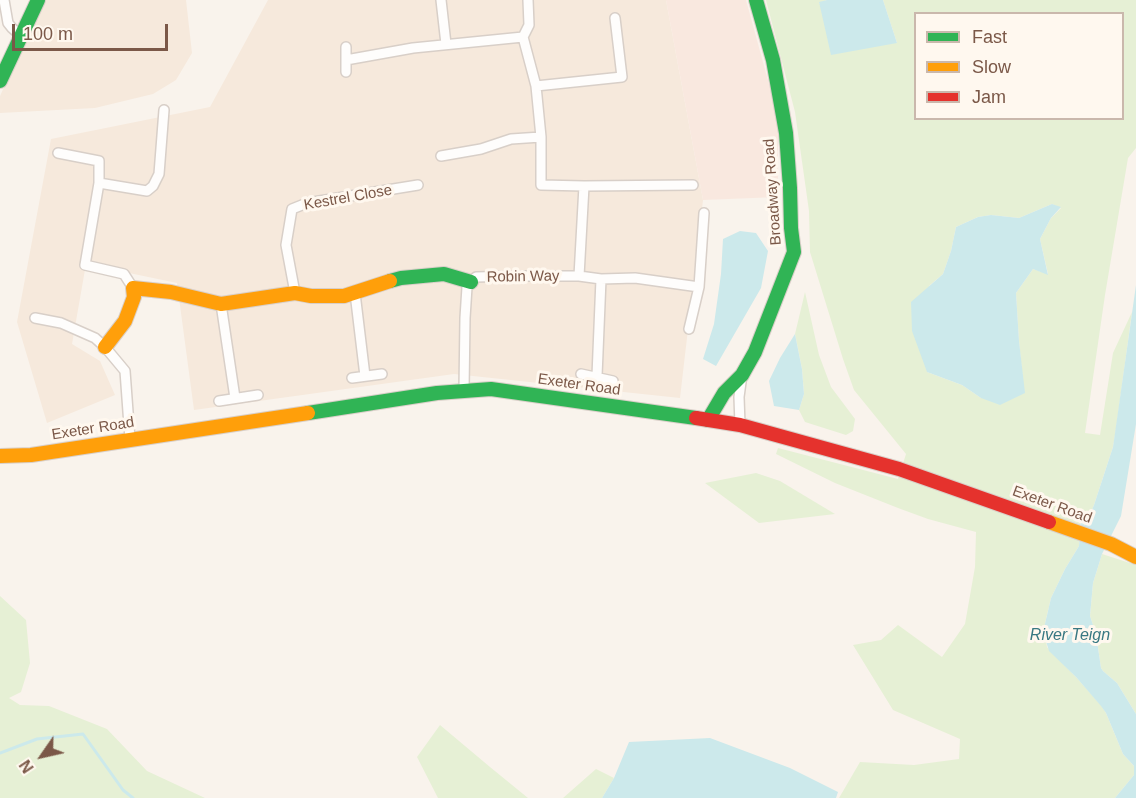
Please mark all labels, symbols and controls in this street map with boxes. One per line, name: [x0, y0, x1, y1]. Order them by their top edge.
scale bar: [15, 12, 171, 50]
legend: [914, 12, 1124, 120]
text: 100 m: [23, 24, 73, 44]
text: Fast: [972, 27, 1007, 47]
text: Slow: [972, 57, 1011, 77]
text: Jam: [972, 87, 1006, 107]
street label: Broadway Road: [760, 138, 786, 246]
street label: Kestrel Close: [303, 181, 393, 215]
street label: Robin Way: [486, 267, 560, 287]
street label: Exeter Road: [536, 370, 622, 400]
street label: Exeter Road: [50, 414, 136, 444]
street label: Exeter Road: [1010, 482, 1094, 528]
water label: River Teign: [1030, 626, 1110, 646]
north arrow: [12, 726, 72, 786]
text: N: [16, 757, 37, 776]

